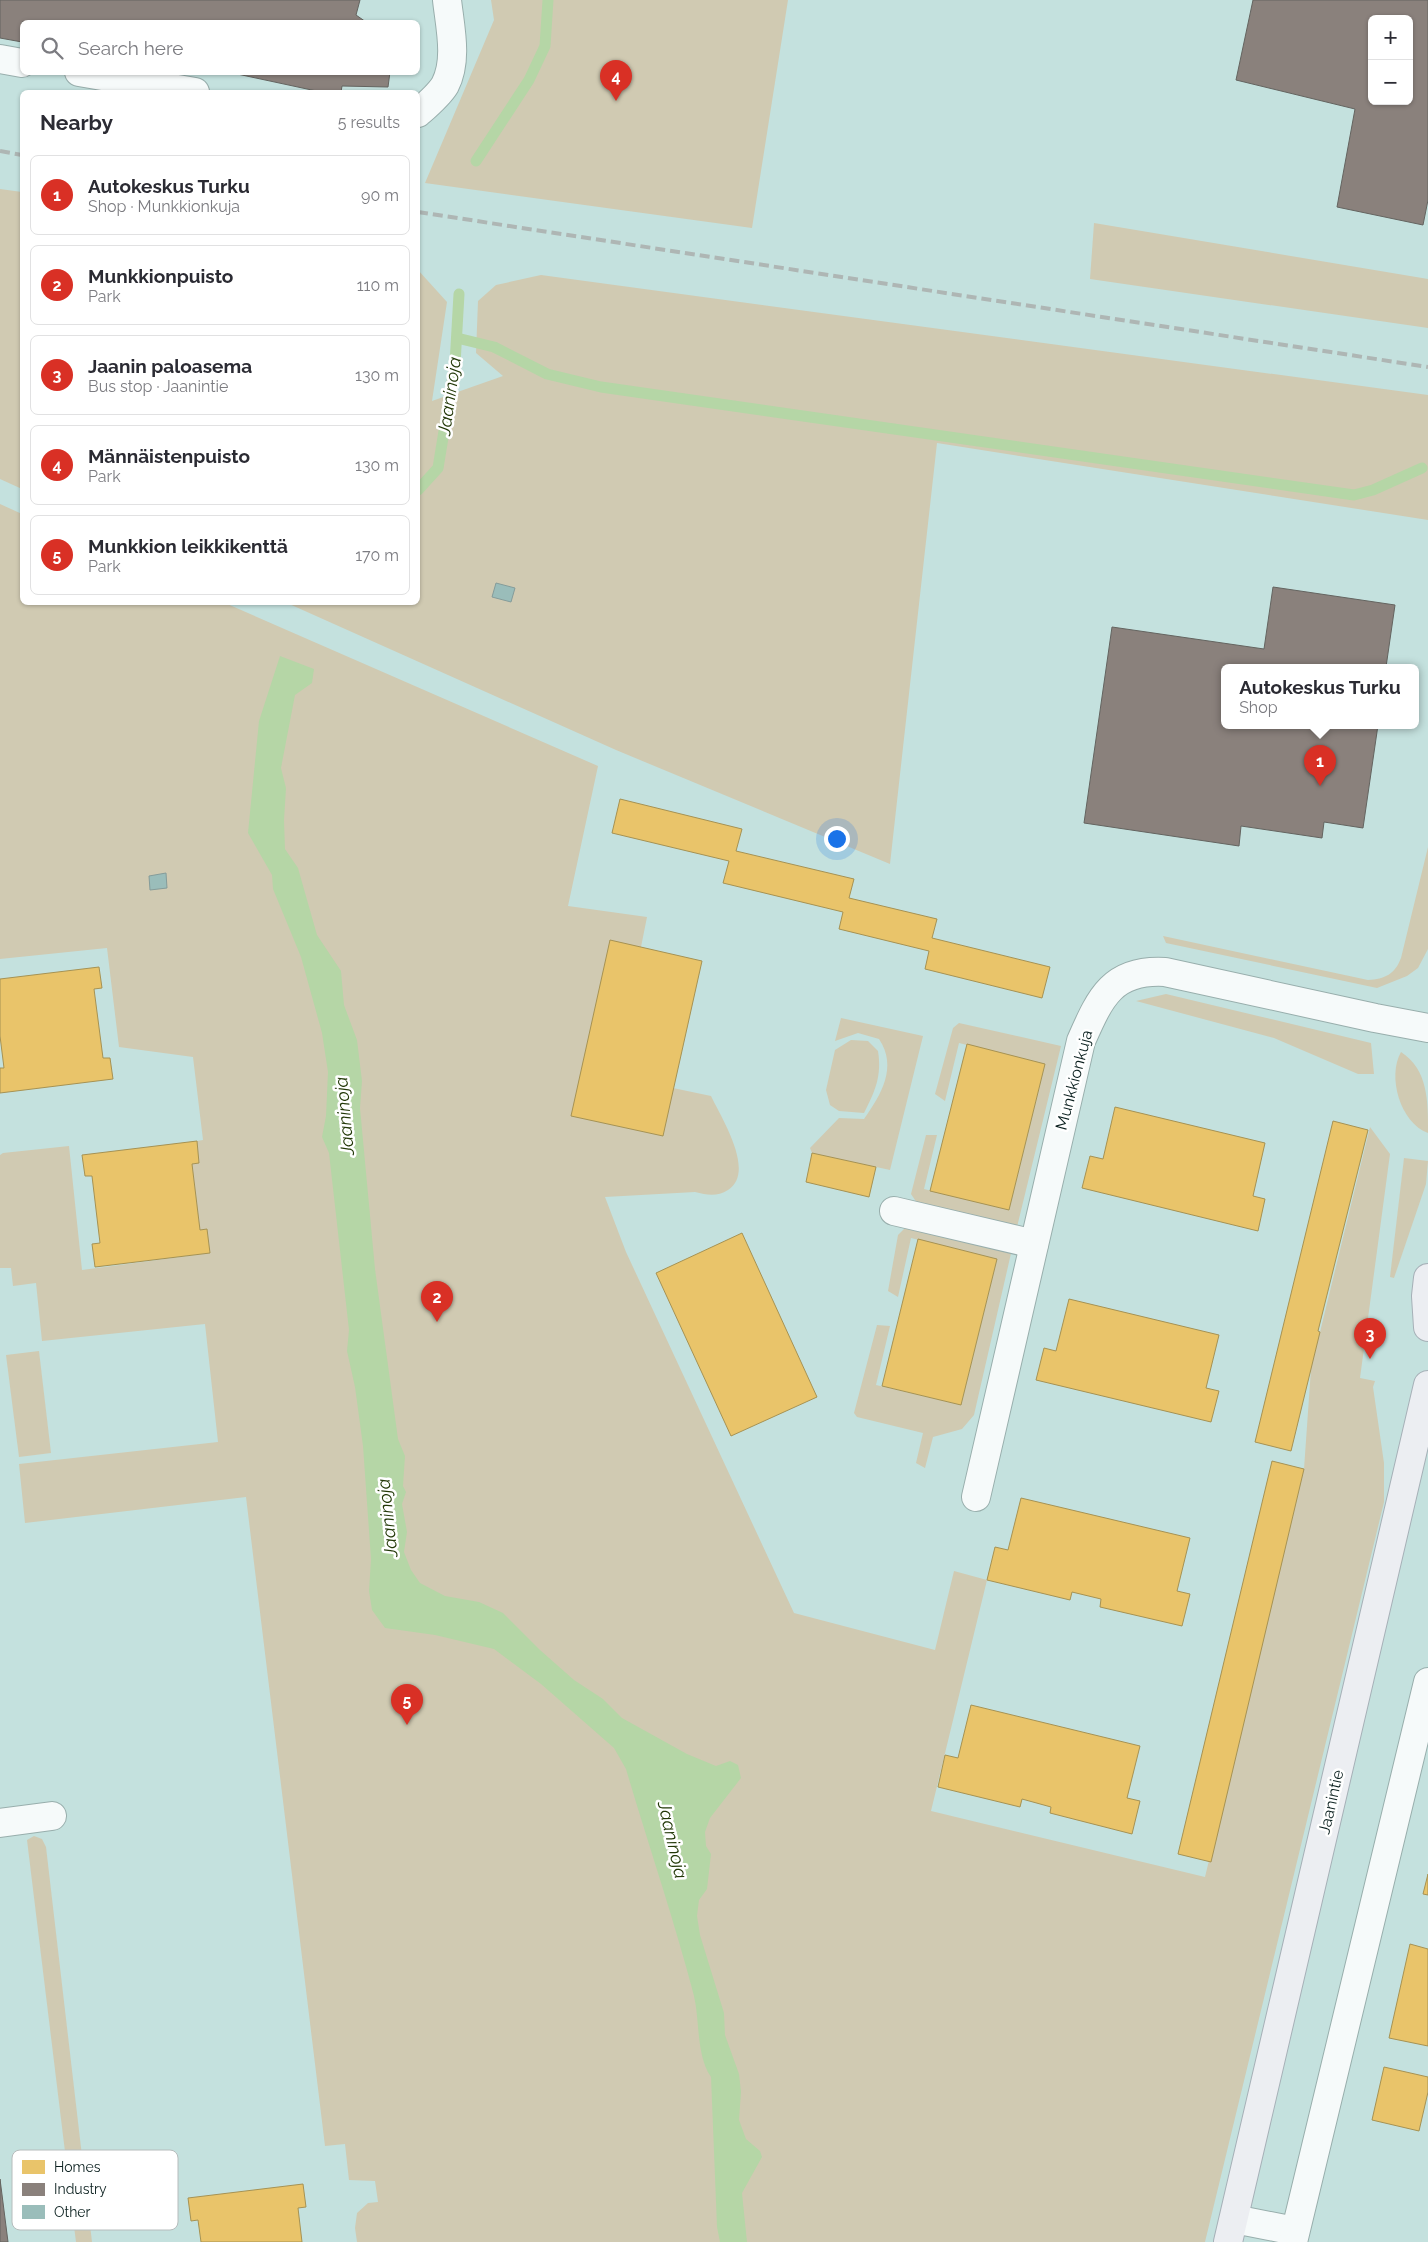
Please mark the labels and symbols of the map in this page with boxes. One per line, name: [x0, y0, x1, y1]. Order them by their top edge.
pin: 4: [600, 60, 632, 101]
water label: Jaaninoja: [433, 355, 465, 437]
pin: 1: [1304, 745, 1336, 786]
your location: [824, 826, 850, 852]
street label: Munkkionkuja: [1052, 1028, 1096, 1132]
water label: Jaaninoja: [330, 1076, 358, 1157]
pin: 2: [421, 1281, 453, 1322]
pin: 3: [1354, 1318, 1386, 1359]
water label: Jaaninoja: [372, 1477, 402, 1559]
pin: 5: [391, 1684, 423, 1725]
street label: Jaanintie: [1314, 1768, 1348, 1836]
water label: Jaaninoja: [654, 1798, 692, 1881]
legend: [12, 2150, 178, 2230]
text: Homes: [54, 2159, 101, 2175]
text: Industry: [54, 2181, 107, 2197]
text: Other: [54, 2204, 91, 2220]

